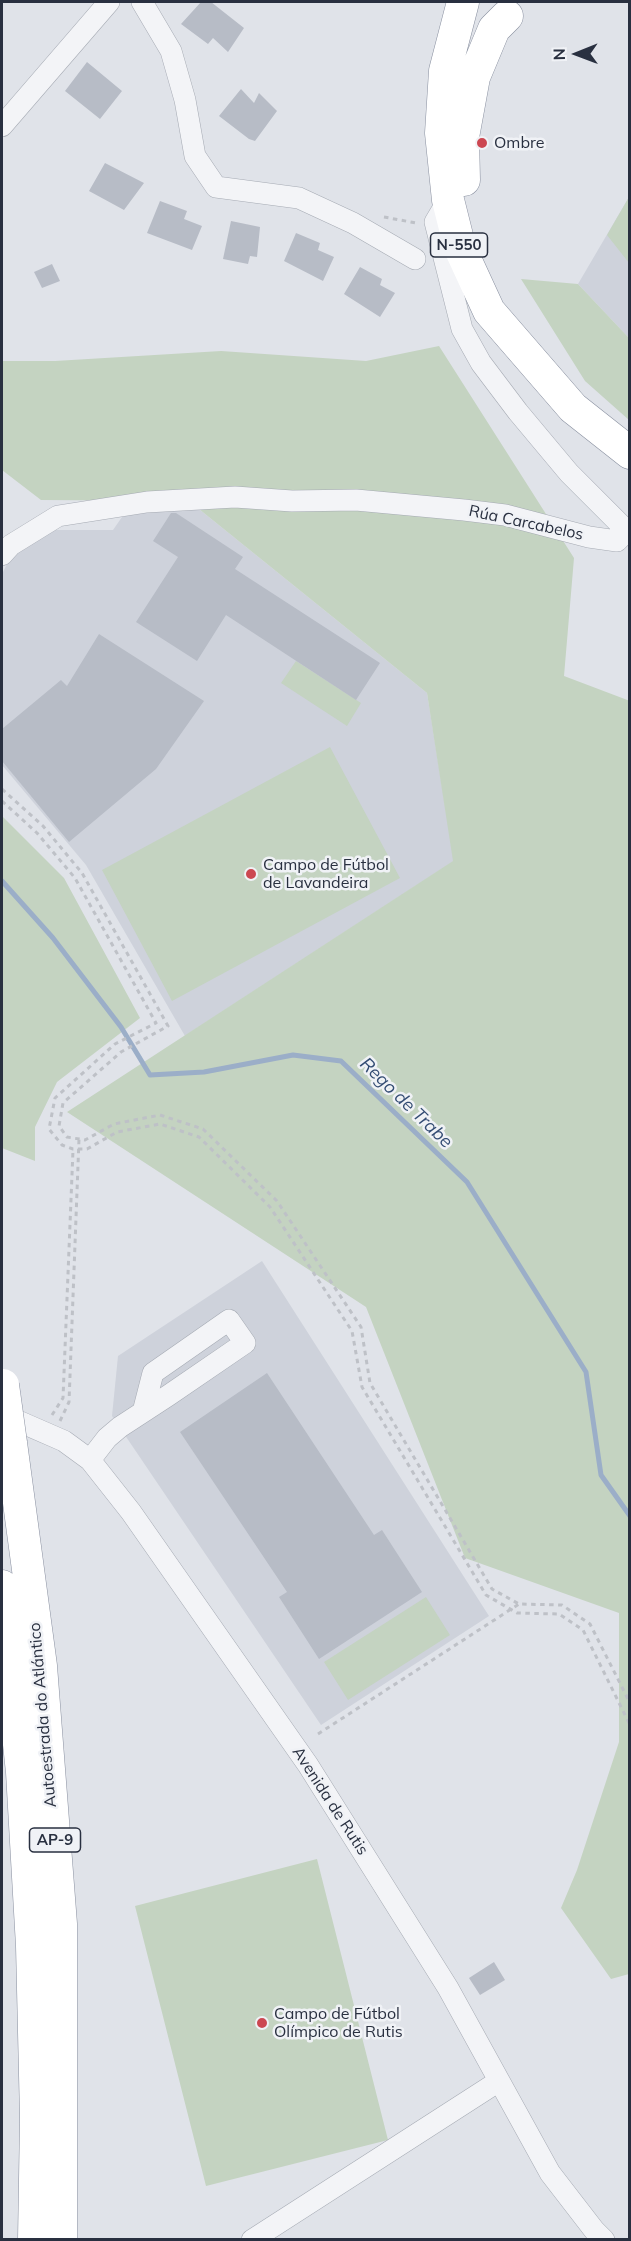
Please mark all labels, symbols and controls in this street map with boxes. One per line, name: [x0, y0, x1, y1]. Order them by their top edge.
north arrow: [547, 24, 607, 84]
text: N: [549, 48, 569, 61]
place label: Ombre: [494, 133, 544, 153]
marker: Ombre: [475, 136, 489, 150]
road number: N-550: [430, 233, 488, 257]
street label: Rúa Carcabelos: [467, 501, 585, 545]
place label: Campo de Fútbol de Lavandeira: [263, 855, 389, 893]
marker: Campo de Fútbol de Lavandeira: [244, 867, 258, 881]
water label: Rego de Trabe: [355, 1053, 457, 1153]
street label: Autoestrada do Atlántico: [25, 1622, 61, 1808]
street label: Avenida de Rutis: [288, 1743, 372, 1859]
road number: AP-9: [29, 1828, 80, 1852]
place label: Campo de Fútbol Olímpico de Rutis: [274, 2004, 403, 2042]
marker: Campo de Fútbol Olímpico de Rutis: [255, 2016, 269, 2030]

